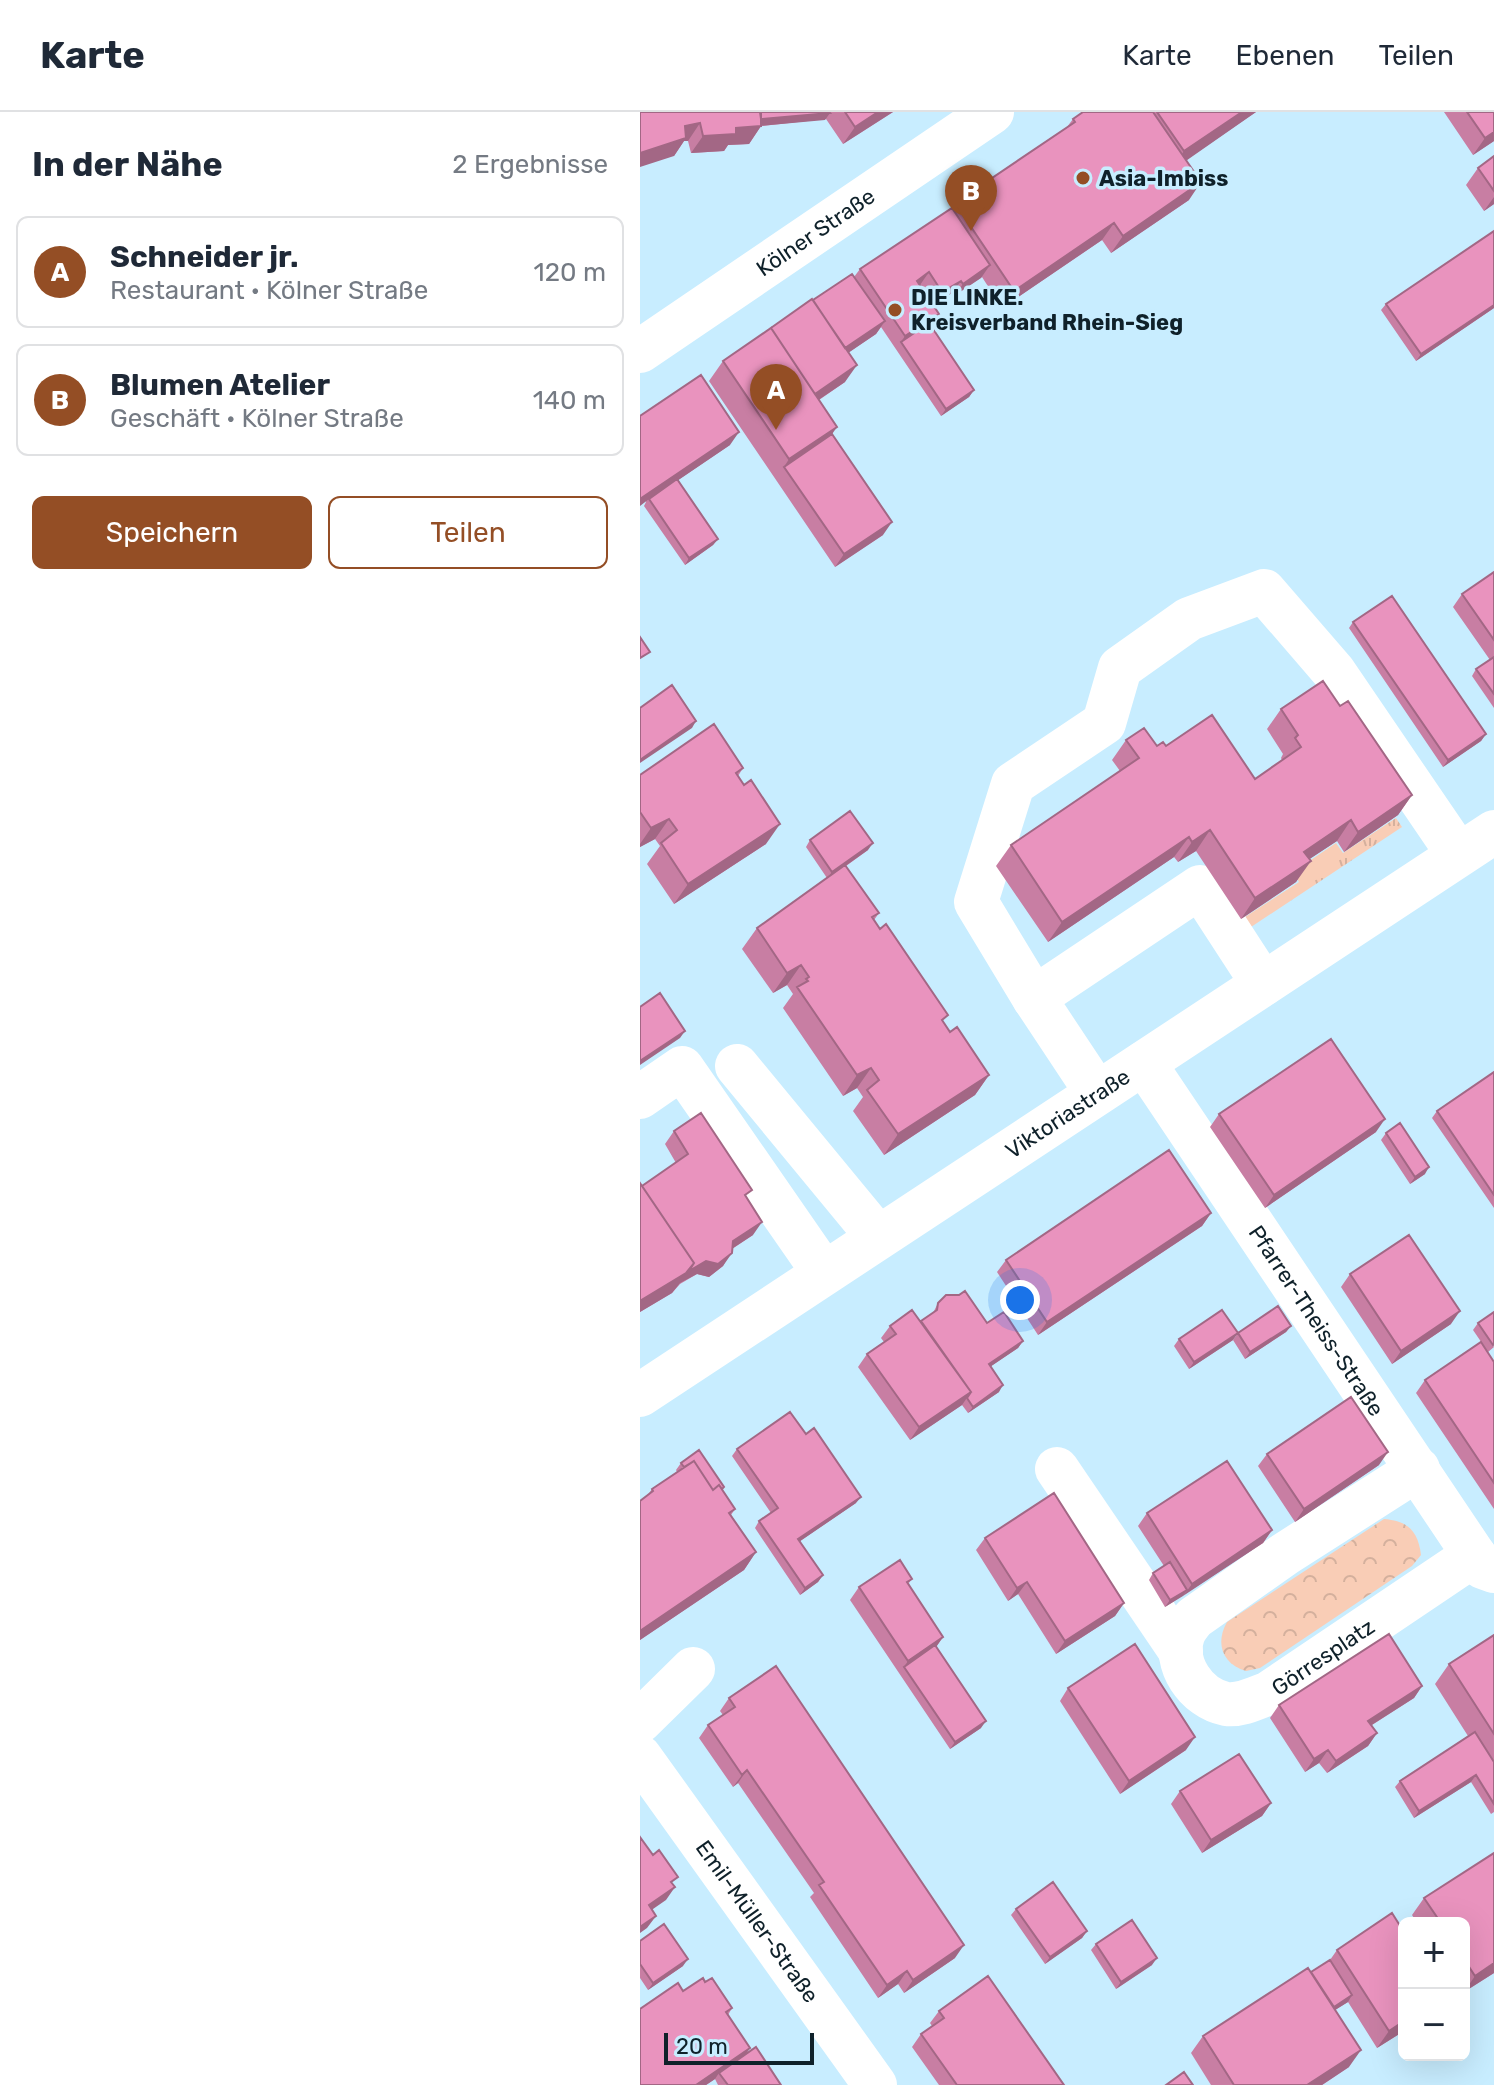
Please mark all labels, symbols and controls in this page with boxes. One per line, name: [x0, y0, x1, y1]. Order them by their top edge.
text: Karte: [40, 32, 145, 78]
text: Karte: [1122, 39, 1192, 72]
text: Ebenen: [1236, 39, 1335, 72]
text: Teilen: [1379, 39, 1454, 72]
text: In der Nähe: [32, 144, 223, 185]
text: 2 Ergebnisse: [452, 149, 608, 180]
pin: B: [945, 165, 997, 231]
place label: Asia-Imbiss: [1099, 165, 1228, 192]
marker: Asia-Imbiss: [1074, 169, 1092, 187]
street label: Kölner Straße: [751, 182, 880, 282]
text: Schneider jr.: [110, 239, 299, 275]
text: A: [51, 257, 69, 288]
text: 120 m: [534, 257, 606, 288]
text: Restaurant · Kölner Straße: [110, 275, 428, 306]
place label: DIE LINKE. Kreisverband Rhein-Sieg: [911, 284, 1183, 336]
marker: DIE LINKE. Kreisverband Rhein-Sieg: [886, 301, 904, 319]
pin: A: [750, 364, 802, 430]
text: Blumen Atelier: [110, 367, 330, 403]
text: B: [51, 385, 69, 416]
text: 140 m: [533, 385, 606, 416]
text: Geschäft · Kölner Straße: [110, 403, 404, 434]
button: Speichern: [32, 496, 312, 569]
button: Teilen: [328, 496, 608, 569]
street label: Viktoriastraße: [1000, 1062, 1135, 1164]
street label: Pfarrer-Theiss-Straße: [1243, 1220, 1390, 1421]
your location: [1000, 1280, 1040, 1320]
street label: Görresplatz: [1266, 1613, 1379, 1701]
street label: Emil-Müller-Straße: [690, 1835, 825, 2008]
map controls: [1398, 1917, 1470, 2061]
button: +: [1398, 1917, 1470, 1989]
button: −: [1398, 1989, 1470, 2061]
scale bar: [664, 2029, 814, 2065]
text: 20 m: [676, 2033, 728, 2060]

